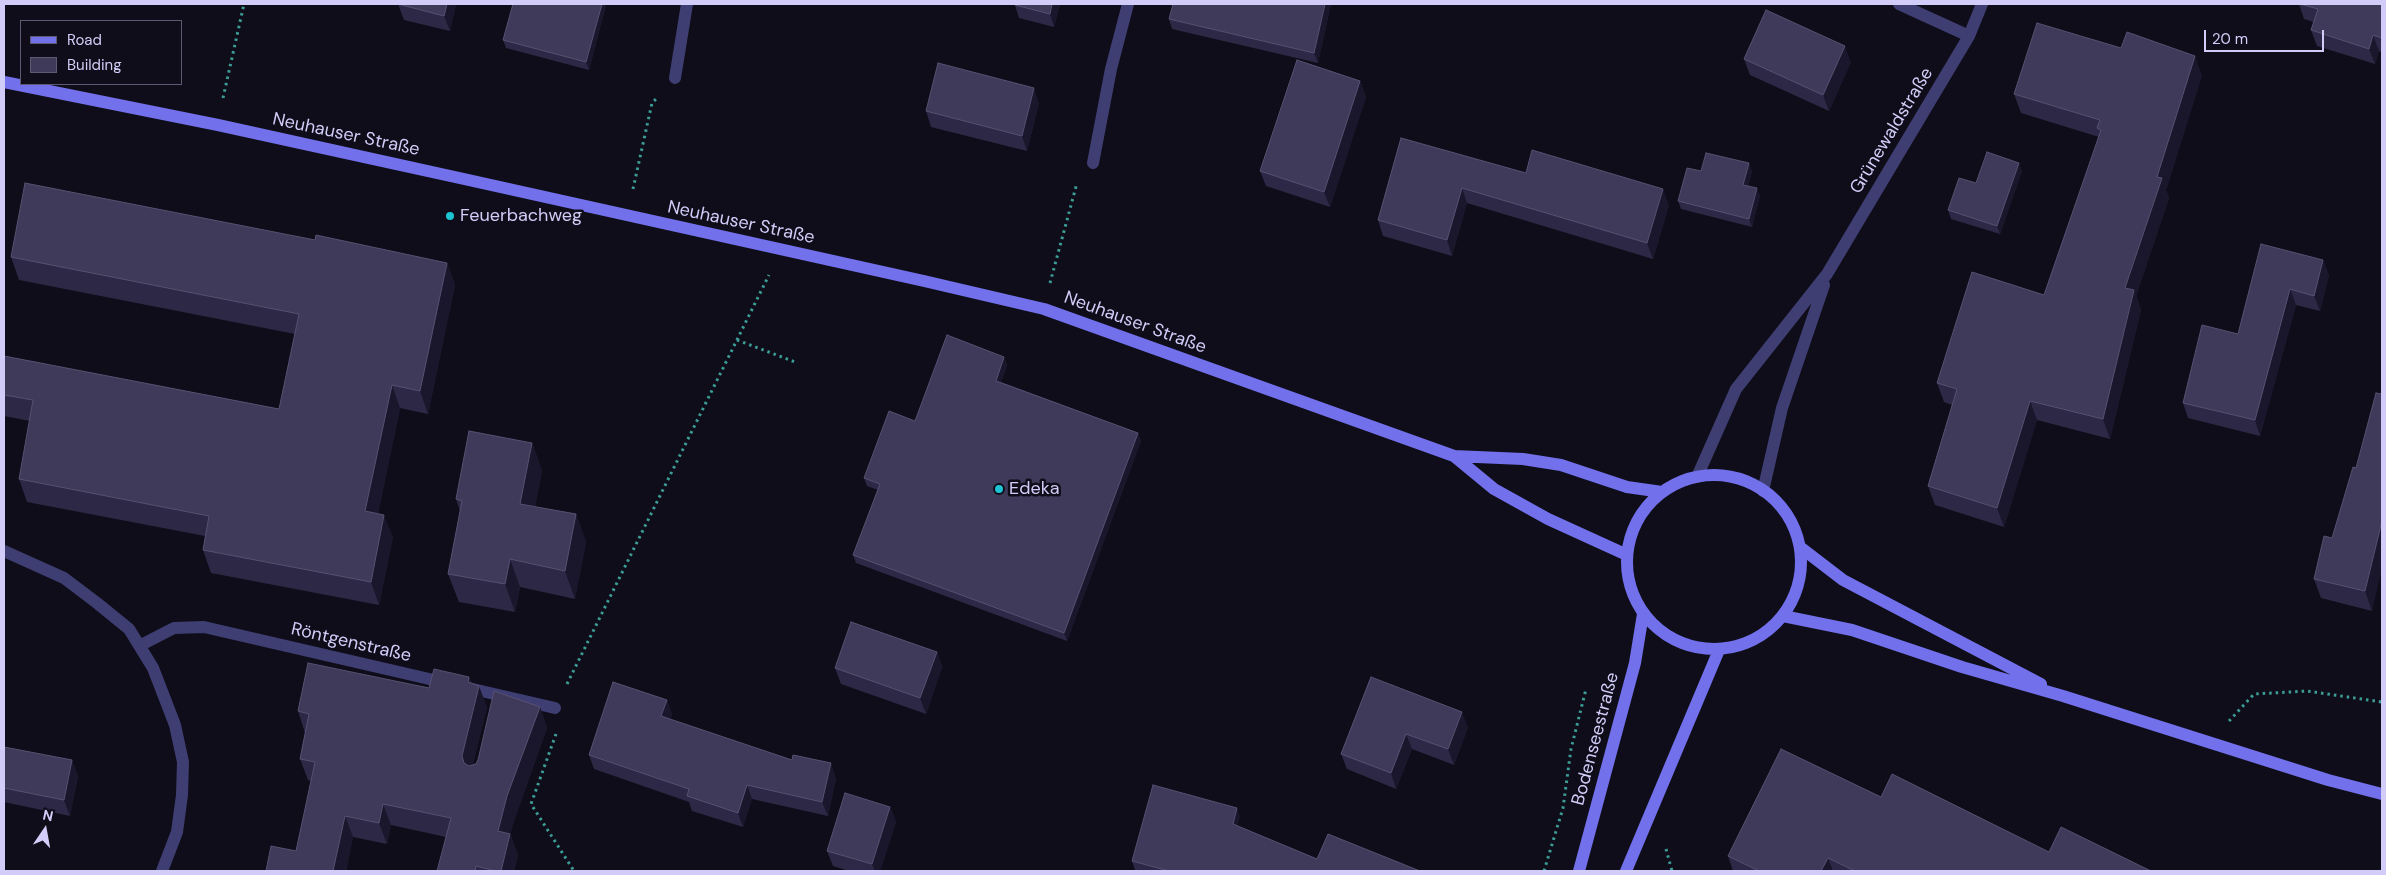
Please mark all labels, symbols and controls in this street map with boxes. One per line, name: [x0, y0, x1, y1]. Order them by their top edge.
legend: [20, 20, 182, 85]
scale bar: [2206, 20, 2326, 52]
text: 20 m: [2212, 29, 2248, 49]
text: Road: [67, 30, 102, 50]
text: Building: [67, 55, 122, 75]
street label: Grünewaldstraße: [1846, 64, 1938, 198]
street label: Neuhauser Straße: [270, 109, 422, 161]
street label: Neuhauser Straße: [665, 197, 817, 249]
place label: Feuerbachweg: [460, 205, 582, 227]
marker: Feuerbachweg: [444, 210, 456, 222]
street label: Neuhauser Straße: [1061, 287, 1209, 359]
place label: Edeka: [1009, 478, 1059, 500]
marker: Edeka: [993, 483, 1005, 495]
street label: Röntgenstraße: [289, 619, 413, 667]
street label: Bodenseestraße: [1568, 670, 1624, 808]
north arrow: [20, 805, 70, 855]
text: N: [41, 805, 55, 825]

